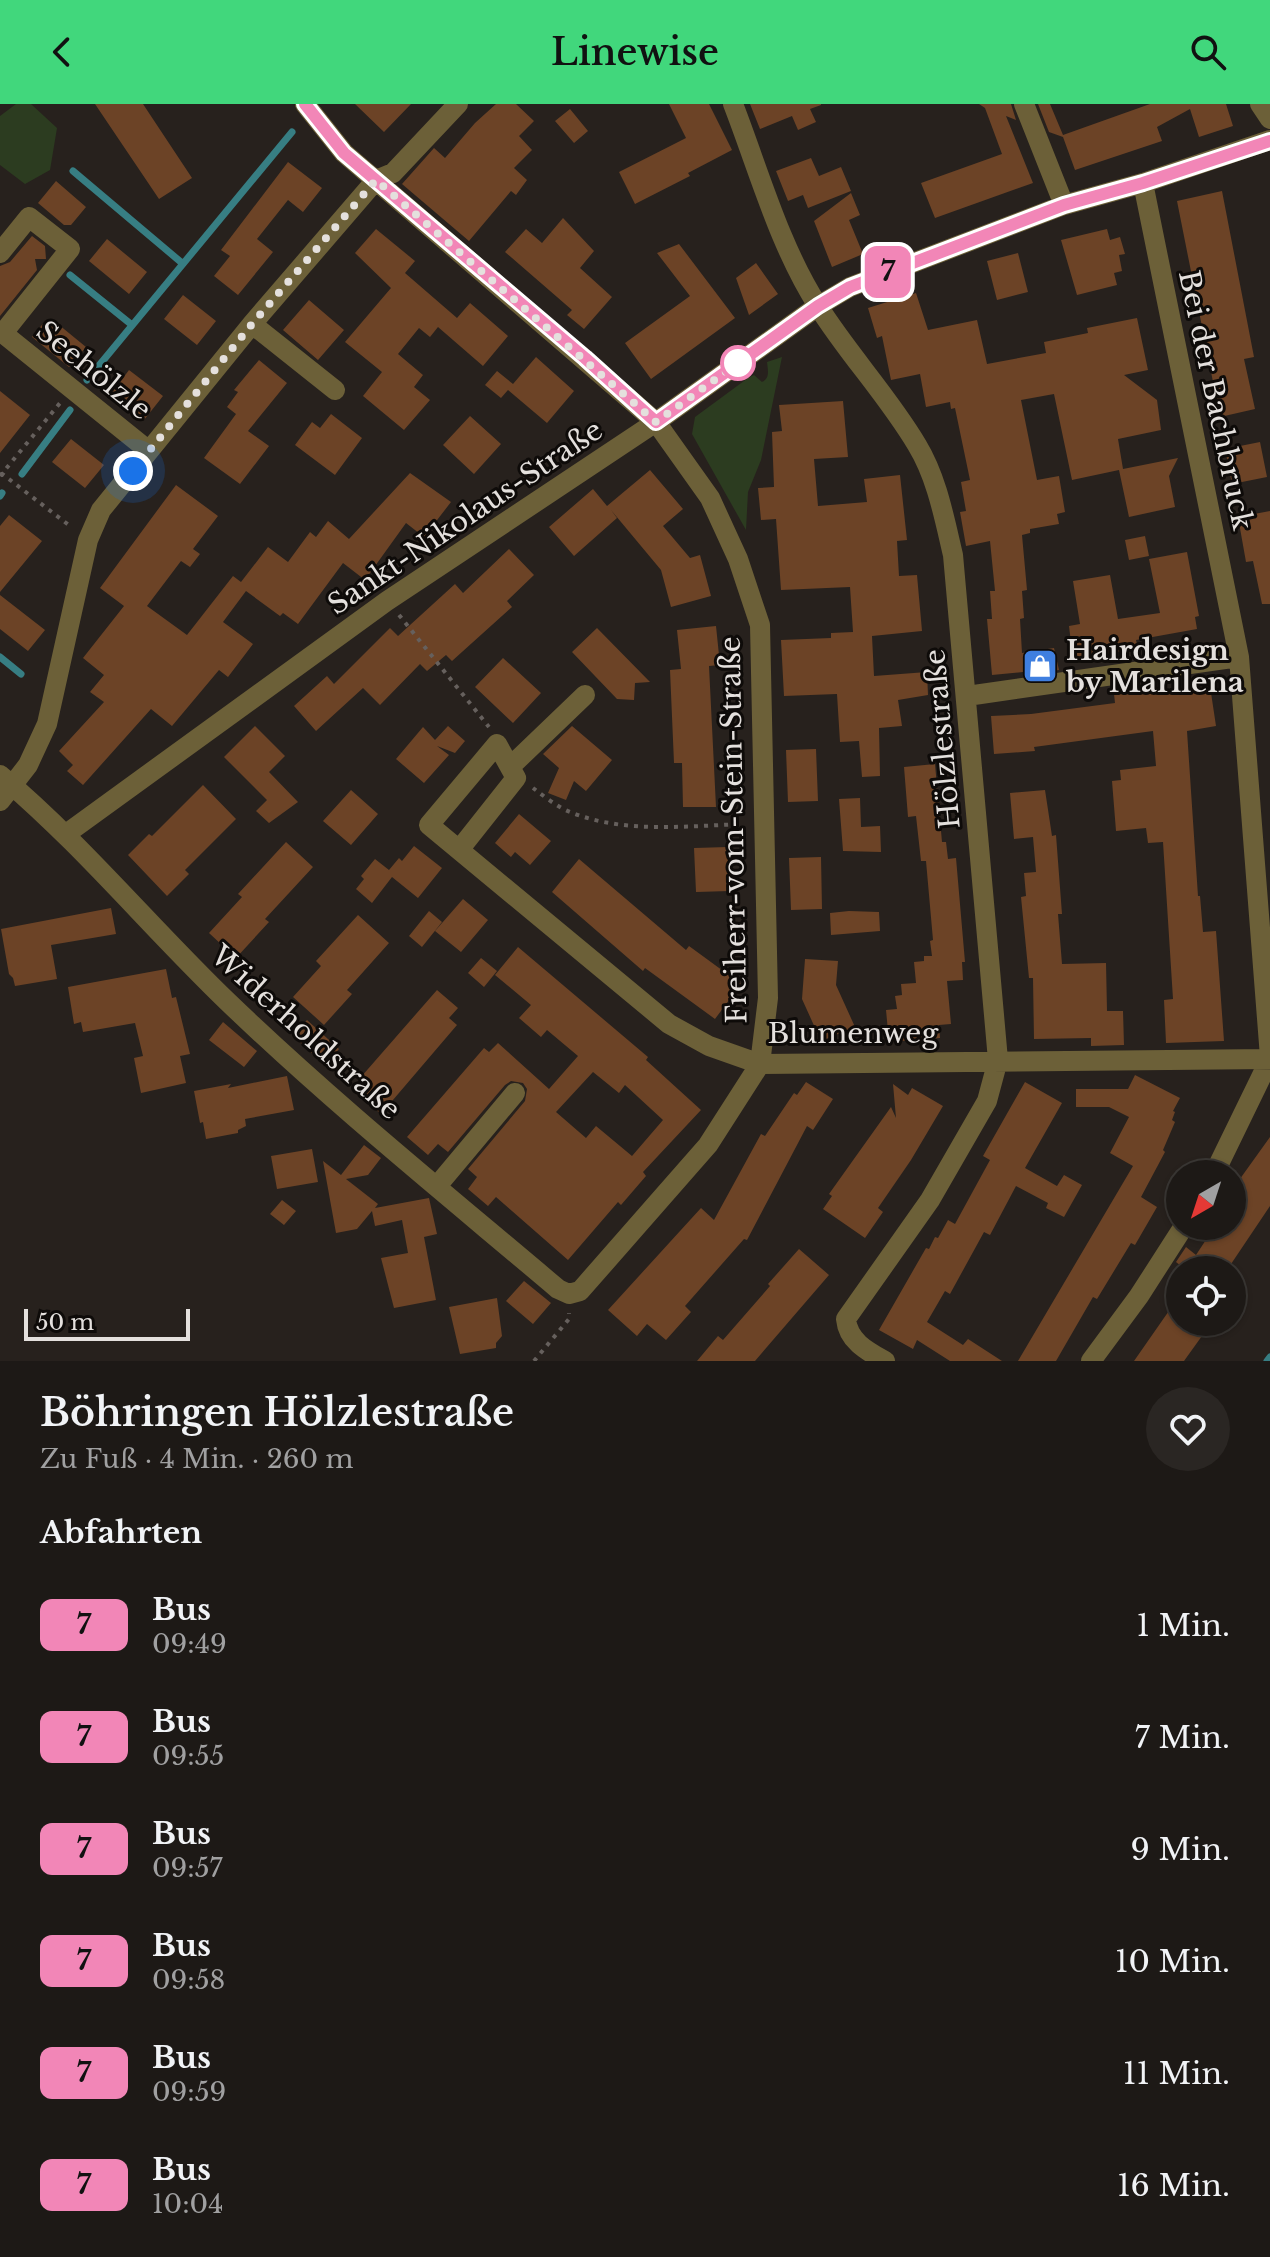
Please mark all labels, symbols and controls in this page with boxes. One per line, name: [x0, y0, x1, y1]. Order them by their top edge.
icon: back: [40, 30, 84, 74]
text: Linewise: [551, 30, 719, 75]
icon: search: [1186, 30, 1230, 74]
line badge: 7: [862, 246, 914, 298]
text: 7: [881, 254, 895, 289]
street label: Bei der Bachbruck: [1171, 267, 1260, 534]
street label: Seehölzle: [29, 313, 158, 427]
unlabelled marker: [721, 346, 755, 380]
street label: Sankt-Nikolaus-Straße: [321, 412, 609, 623]
your location: [113, 451, 153, 491]
place label: Hairdesign by Marilena: [1065, 633, 1244, 700]
street label: Freiherr-vom-Stein-Straße: [713, 636, 754, 1024]
street label: Hölzlestraße: [917, 647, 968, 830]
shop icon: Hairdesign by Marilena: [1021, 647, 1059, 685]
street label: Widerholdstraße: [203, 937, 408, 1127]
street label: Blumenweg: [768, 1016, 939, 1051]
north arrow: [1166, 1160, 1246, 1240]
map controls: [1166, 1160, 1246, 1336]
button: locate: [1166, 1256, 1246, 1336]
scale bar: [24, 1305, 190, 1341]
text: 50 m: [36, 1309, 94, 1336]
button: heart: [1146, 1387, 1230, 1471]
text: Böhringen Hölzlestraße: [40, 1389, 514, 1436]
text: Zu Fuß · 4 Min. · 260 m: [40, 1443, 353, 1475]
text: Abfahrten: [40, 1514, 202, 1551]
text: Bus: [152, 1591, 211, 1628]
text: 7: [77, 1607, 91, 1642]
text: 1 Min.: [1136, 1607, 1230, 1644]
text: 09:49: [152, 1628, 227, 1660]
text: Bus: [152, 1703, 211, 1740]
text: 7: [77, 1719, 91, 1754]
text: 7 Min.: [1135, 1719, 1230, 1756]
text: 09:55: [152, 1740, 224, 1772]
text: Bus: [152, 1815, 211, 1852]
text: 7: [77, 1831, 91, 1866]
text: 9 Min.: [1131, 1831, 1230, 1868]
text: 09:57: [152, 1852, 223, 1884]
text: Bus: [152, 1927, 211, 1964]
text: 7: [77, 1943, 91, 1978]
text: 10 Min.: [1115, 1943, 1230, 1980]
text: 09:58: [152, 1964, 225, 1996]
text: Bus: [152, 2039, 211, 2076]
text: 7: [77, 2055, 91, 2090]
text: 11 Min.: [1123, 2055, 1230, 2092]
text: 09:59: [152, 2076, 226, 2108]
text: Bus: [152, 2151, 211, 2188]
text: 7: [77, 2167, 91, 2202]
text: 16 Min.: [1117, 2167, 1230, 2204]
text: 10:04: [152, 2188, 223, 2220]

